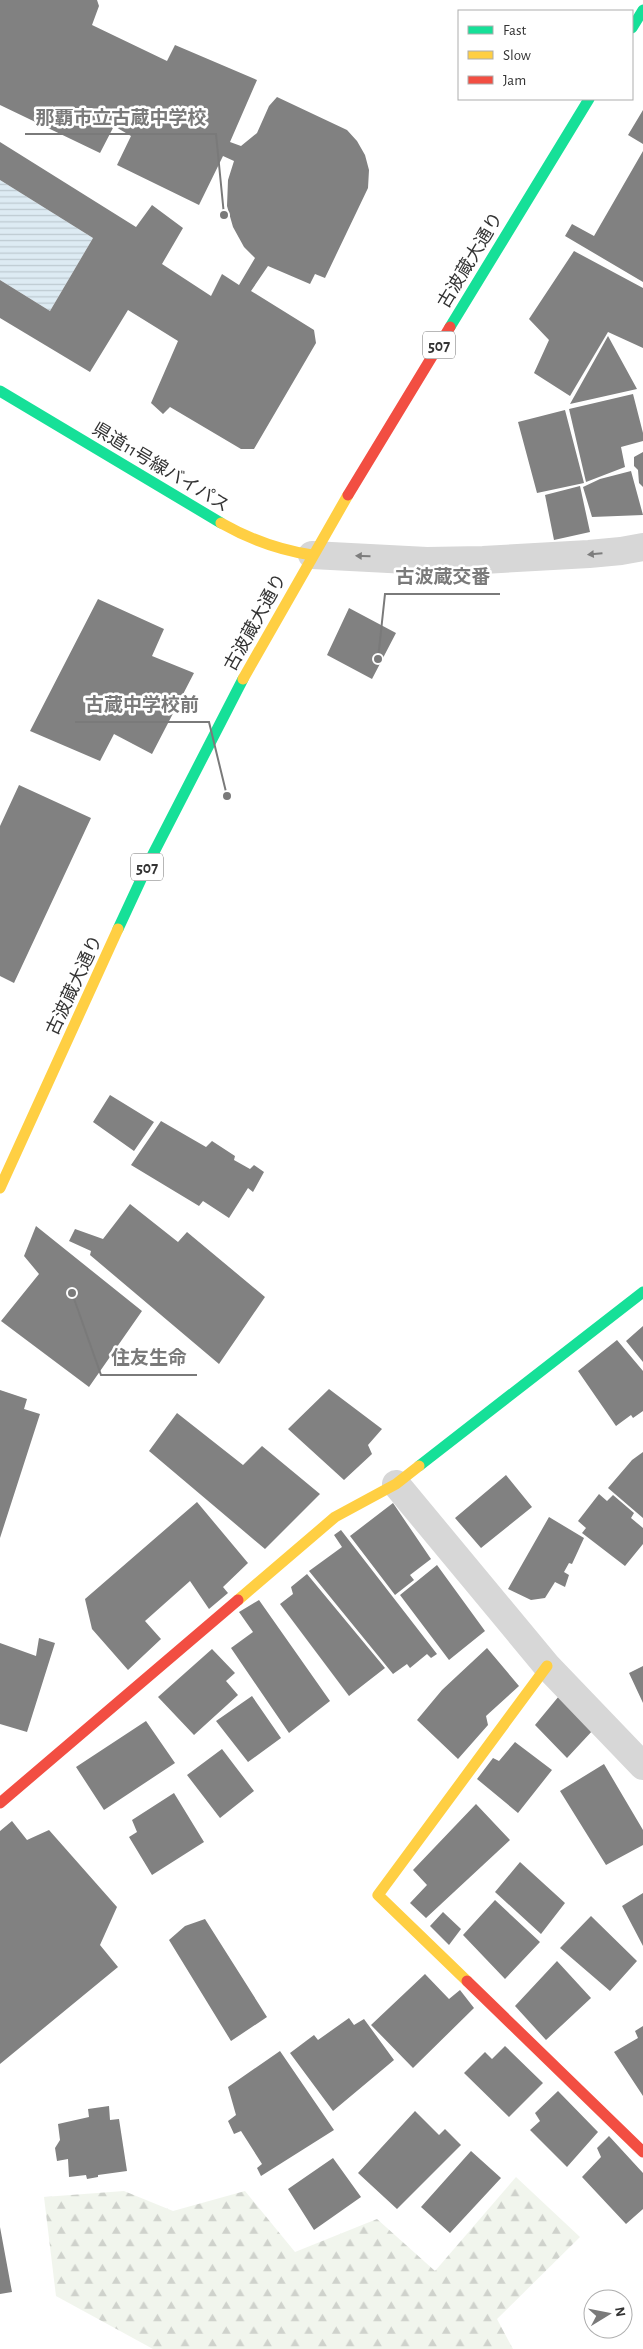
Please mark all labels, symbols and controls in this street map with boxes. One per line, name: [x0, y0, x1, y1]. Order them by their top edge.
legend: [458, 10, 633, 100]
text: Fast: [503, 23, 527, 38]
text: Slow: [503, 48, 531, 63]
text: Jam: [503, 73, 526, 88]
callout: 那覇市立古蔵中学校: [25, 100, 216, 134]
text: 那覇市立古蔵中学校: [35, 107, 207, 128]
street label: 古波蔵大通り: [434, 209, 506, 311]
road number: 507: [423, 332, 455, 358]
street label: 県道11号線バイパス: [89, 418, 233, 516]
one-way arrow: [587, 550, 603, 558]
one-way arrow: [355, 552, 371, 560]
callout: 古波蔵交番: [385, 560, 500, 594]
text: 古波蔵交番: [395, 566, 491, 587]
street label: 古波蔵大通り: [221, 570, 290, 674]
callout: 古蔵中学校前: [75, 688, 209, 722]
text: 古蔵中学校前: [85, 694, 199, 715]
road number: 507: [131, 854, 163, 880]
street label: 古波蔵大通り: [43, 932, 106, 1038]
callout: 住友生命: [101, 1341, 197, 1375]
text: 住友生命: [111, 1347, 187, 1368]
north arrow: [583, 2289, 633, 2339]
text: N: [612, 2306, 628, 2318]

